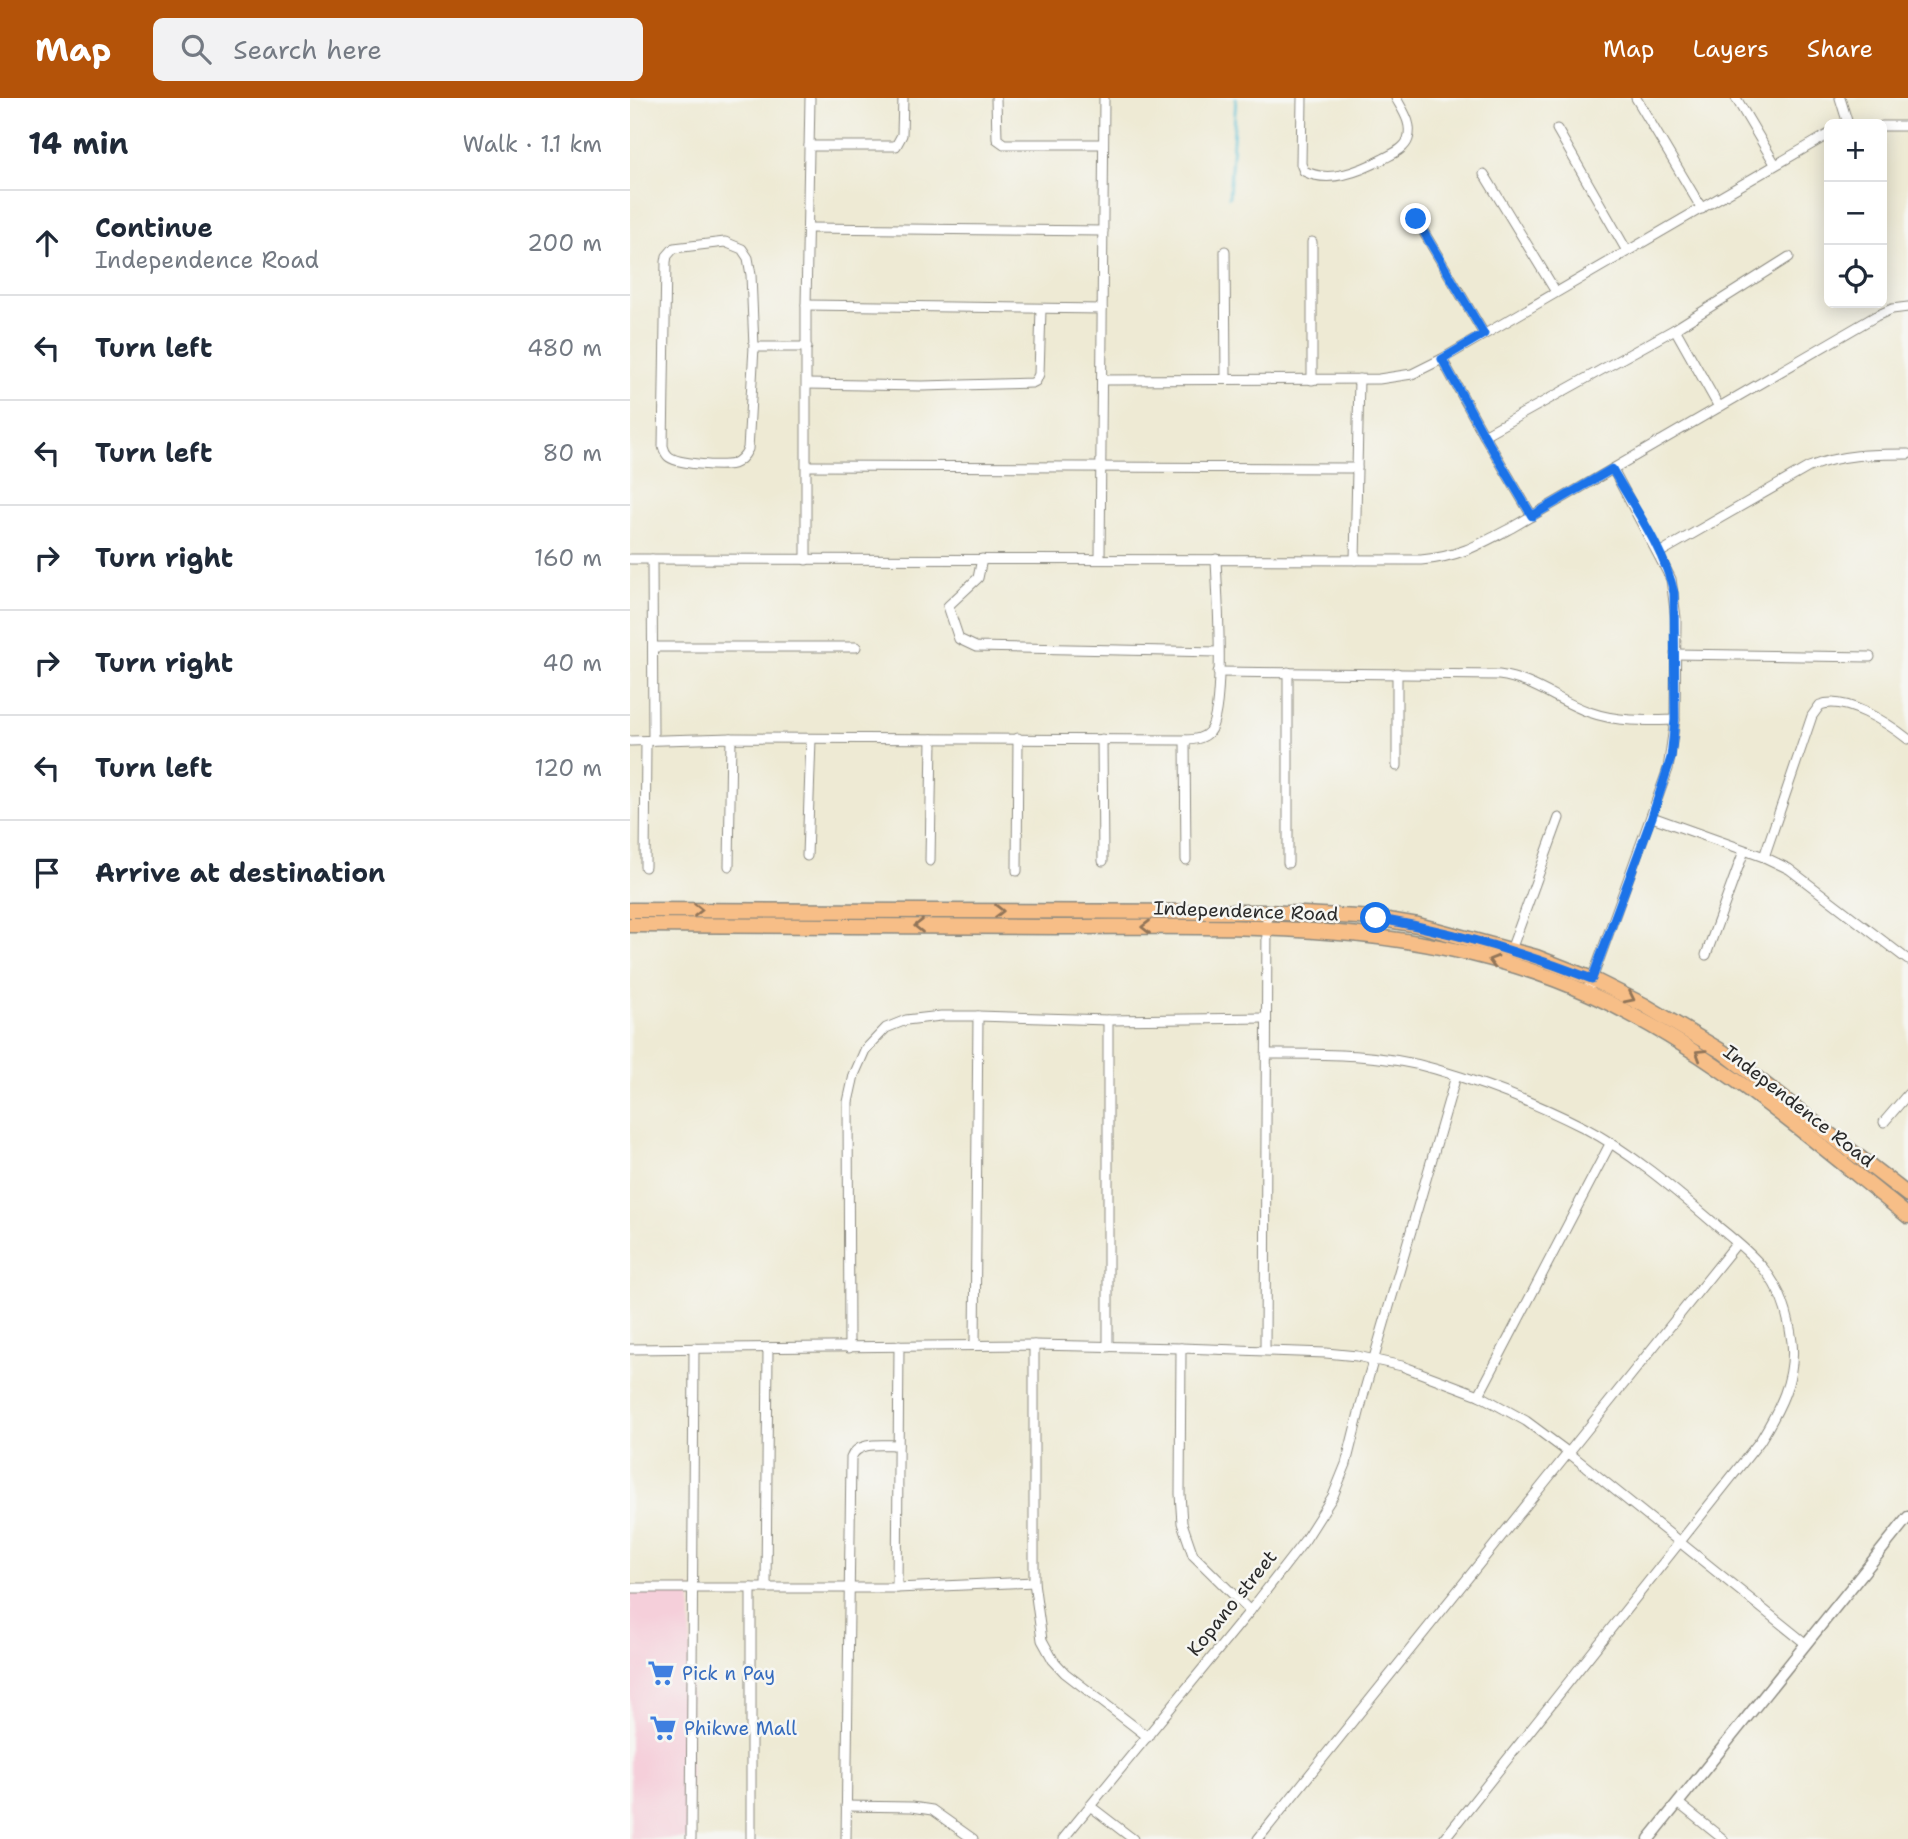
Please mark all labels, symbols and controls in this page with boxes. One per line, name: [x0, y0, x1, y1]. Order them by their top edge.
search box: [153, 18, 643, 81]
text: Map: [35, 27, 111, 72]
icon: search: [177, 30, 215, 68]
text: Search here: [233, 32, 382, 67]
text: Map: [1603, 33, 1654, 65]
text: Layers: [1692, 33, 1769, 65]
text: Share: [1807, 33, 1873, 65]
map controls: [1824, 119, 1887, 308]
button: +: [1824, 119, 1887, 182]
text: 14 min: [28, 123, 128, 164]
text: Walk · 1.1 km: [463, 129, 602, 159]
button: −: [1824, 182, 1887, 245]
route end: [1400, 203, 1431, 234]
text: Continue: [95, 210, 213, 245]
icon: ahead: [28, 224, 66, 262]
text: 200 m: [527, 228, 602, 258]
text: Independence Road: [95, 245, 319, 275]
button: locate: [1824, 245, 1887, 308]
icon: left: [28, 329, 66, 367]
text: Turn left: [95, 330, 212, 365]
text: 480 m: [527, 333, 602, 363]
icon: left: [28, 434, 66, 472]
text: Turn left: [95, 435, 212, 470]
text: 80 m: [543, 438, 602, 468]
icon: right: [28, 539, 66, 577]
text: Turn right: [95, 540, 233, 575]
text: 160 m: [534, 543, 602, 573]
icon: right: [28, 644, 66, 682]
text: Turn right: [95, 645, 233, 680]
text: 40 m: [542, 648, 602, 678]
icon: left: [28, 749, 66, 787]
text: Turn left: [95, 750, 212, 785]
text: 120 m: [534, 753, 602, 783]
icon: arrive: [28, 854, 66, 892]
text: Arrive at destination: [95, 855, 385, 890]
street label: Independence Road: [1153, 895, 1339, 927]
one-way arrow: [693, 902, 704, 918]
route start: [1360, 902, 1391, 933]
one-way arrow: [994, 903, 1005, 919]
one-way arrow: [913, 918, 923, 934]
one-way arrow: [1140, 919, 1151, 935]
one-way arrow: [1487, 954, 1499, 969]
one-way arrow: [1623, 989, 1635, 1003]
street label: Independence Road: [1718, 1039, 1880, 1173]
one-way arrow: [1694, 1049, 1707, 1062]
street label: Kopano street: [1182, 1545, 1282, 1661]
supermarket icon: Pick n Pay: [646, 1658, 676, 1688]
place label: Pick n Pay: [682, 1661, 775, 1686]
supermarket icon: Phikwe Mall: [648, 1713, 678, 1743]
place label: Phikwe Mall: [684, 1716, 797, 1741]

